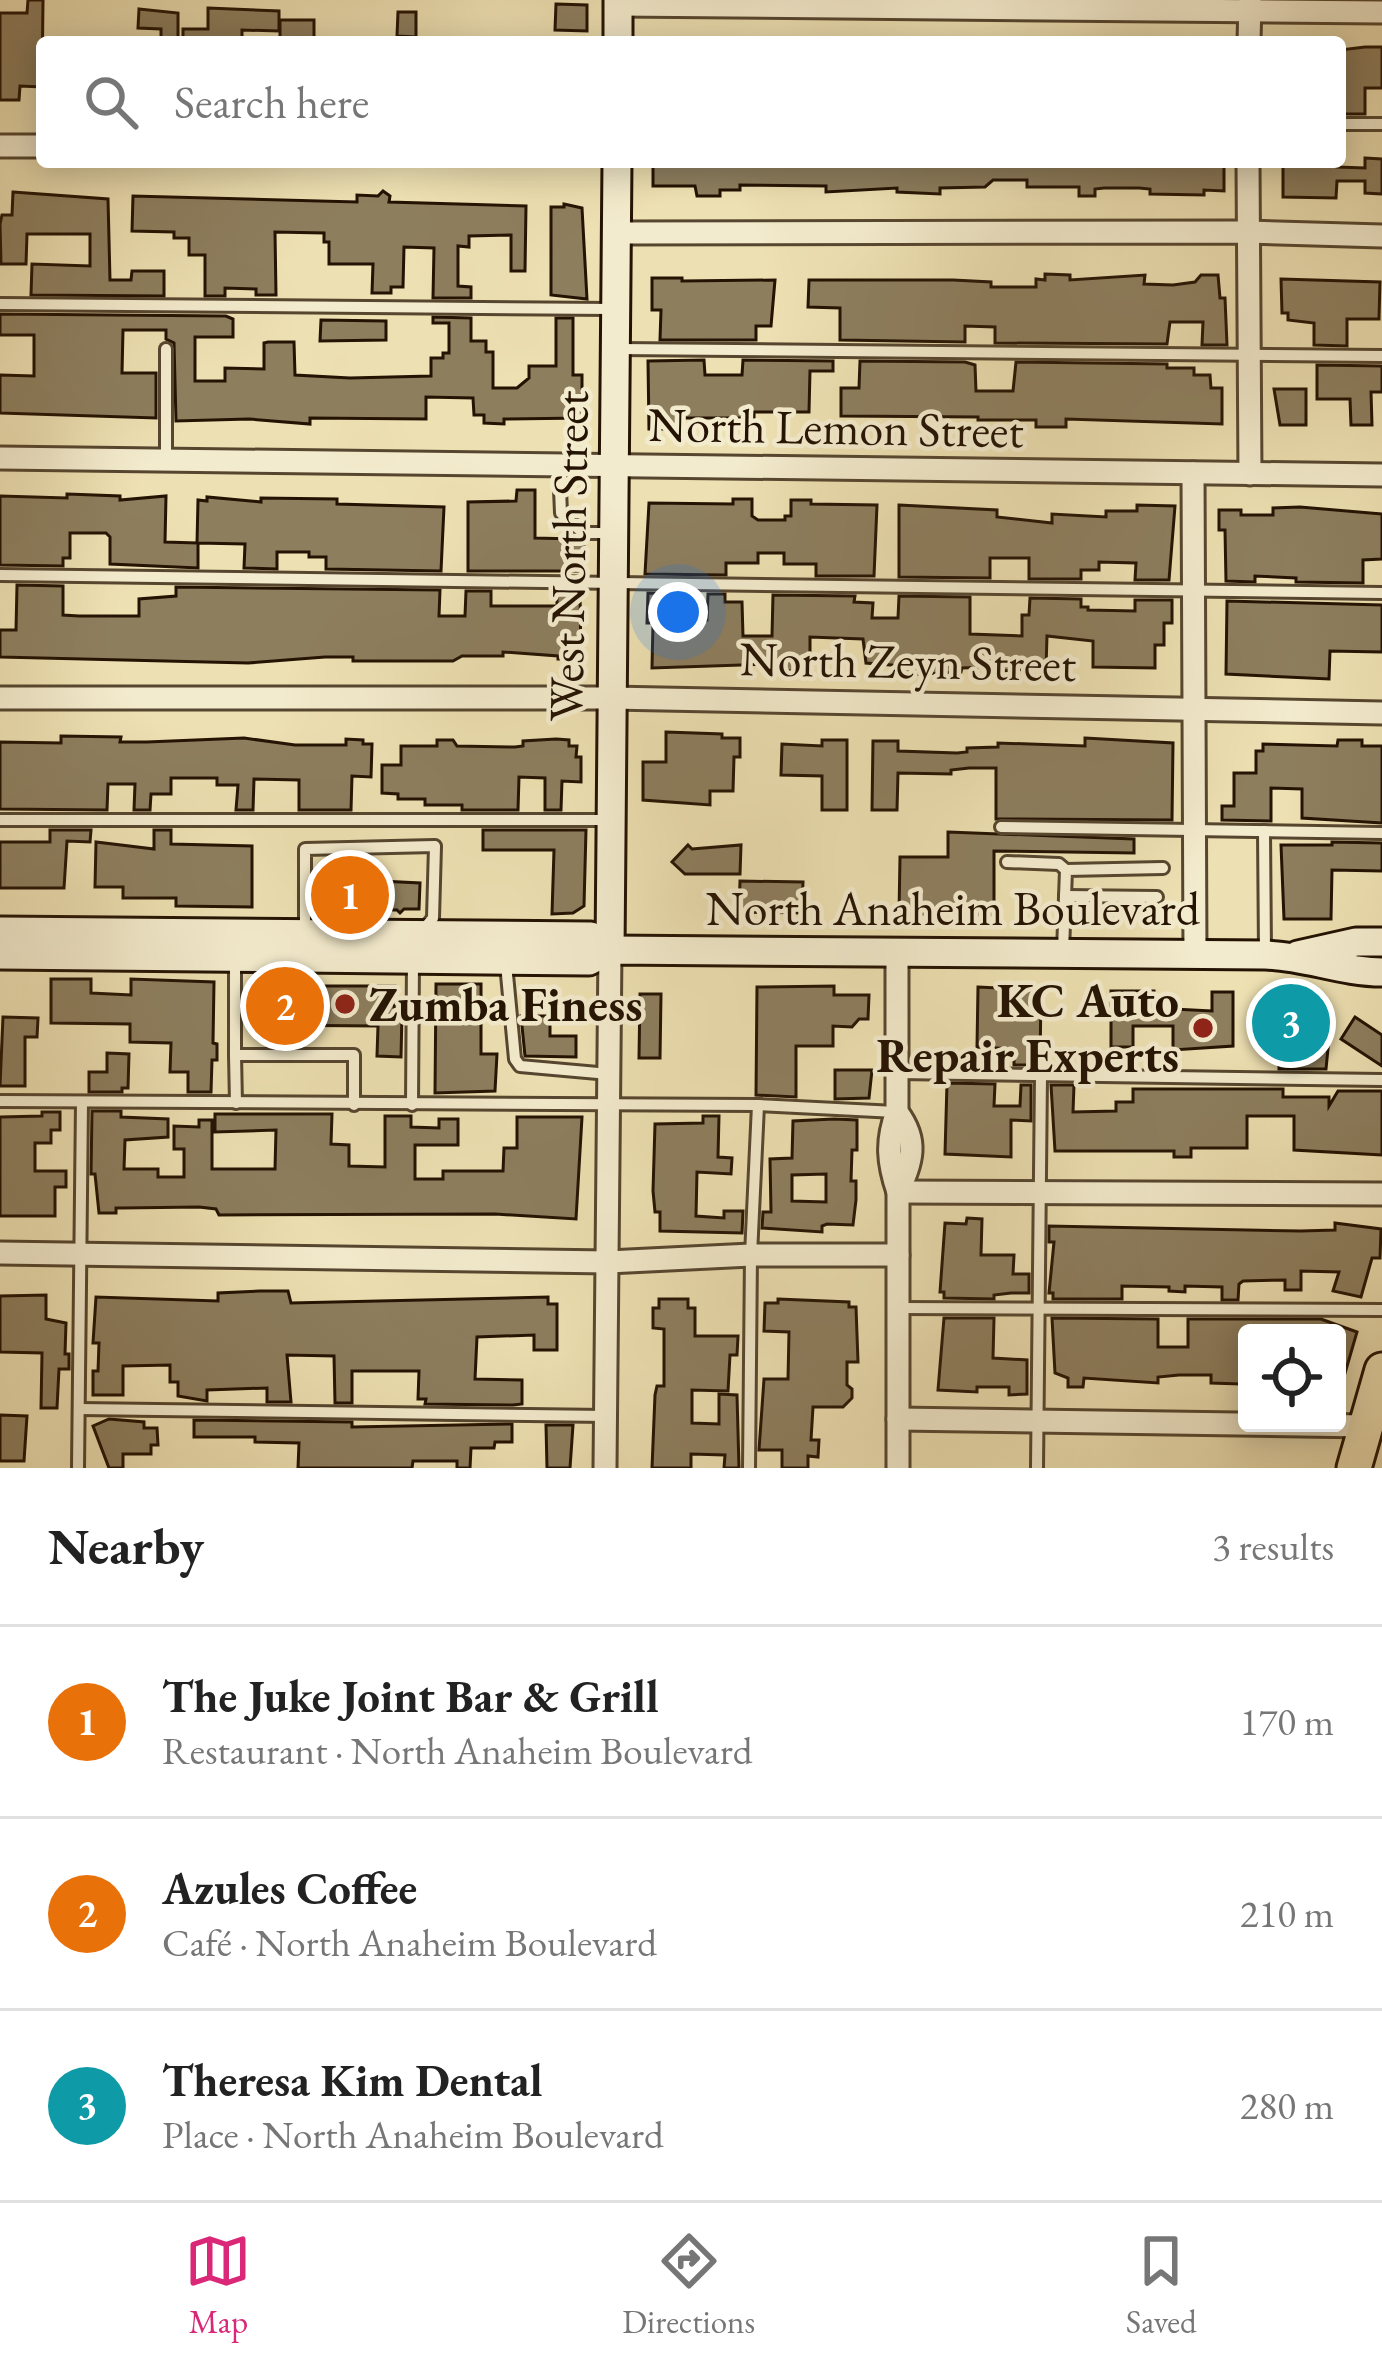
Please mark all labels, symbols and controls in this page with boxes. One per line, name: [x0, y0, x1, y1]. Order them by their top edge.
search box: [36, 36, 1346, 168]
icon: search: [78, 69, 144, 135]
text: Search here: [174, 73, 369, 131]
street label: West North Street: [534, 390, 602, 722]
street label: North Lemon Street: [648, 393, 1024, 461]
your location: [648, 582, 708, 642]
street label: North Zeyn Street: [739, 627, 1077, 695]
pin: 1: [311, 850, 389, 940]
street label: North Anaheim Boulevard: [706, 877, 1201, 939]
pin: 2: [246, 961, 324, 1051]
place label: KC Auto Repair Experts: [876, 969, 1179, 1086]
place label: Zumba Finess: [369, 973, 643, 1035]
pin: 3: [1252, 978, 1330, 1068]
marker: Zumba Finess: [332, 991, 358, 1017]
marker: KC Auto Repair Experts: [1190, 1015, 1216, 1041]
map controls: [1238, 1324, 1346, 1432]
button: locate: [1238, 1324, 1346, 1432]
text: Nearby: [48, 1513, 204, 1579]
text: 3 results: [1212, 1521, 1334, 1572]
text: The Juke Joint Bar & Grill: [162, 1667, 659, 1725]
text: 1: [77, 1696, 97, 1747]
text: 170 m: [1240, 1696, 1334, 1747]
text: Restaurant · North Anaheim Boulevard: [162, 1725, 752, 1776]
text: Azules Coffee: [162, 1859, 417, 1917]
text: 2: [77, 1888, 97, 1939]
text: 210 m: [1240, 1888, 1334, 1939]
text: Café · North Anaheim Boulevard: [162, 1917, 657, 1968]
text: Theresa Kim Dental: [162, 2051, 543, 2109]
text: 3: [77, 2080, 97, 2131]
text: 280 m: [1240, 2080, 1334, 2131]
text: Place · North Anaheim Boulevard: [162, 2109, 664, 2160]
tab: Map: [185, 2228, 251, 2343]
tab: Directions: [622, 2228, 755, 2343]
tab: Saved: [1126, 2228, 1197, 2343]

